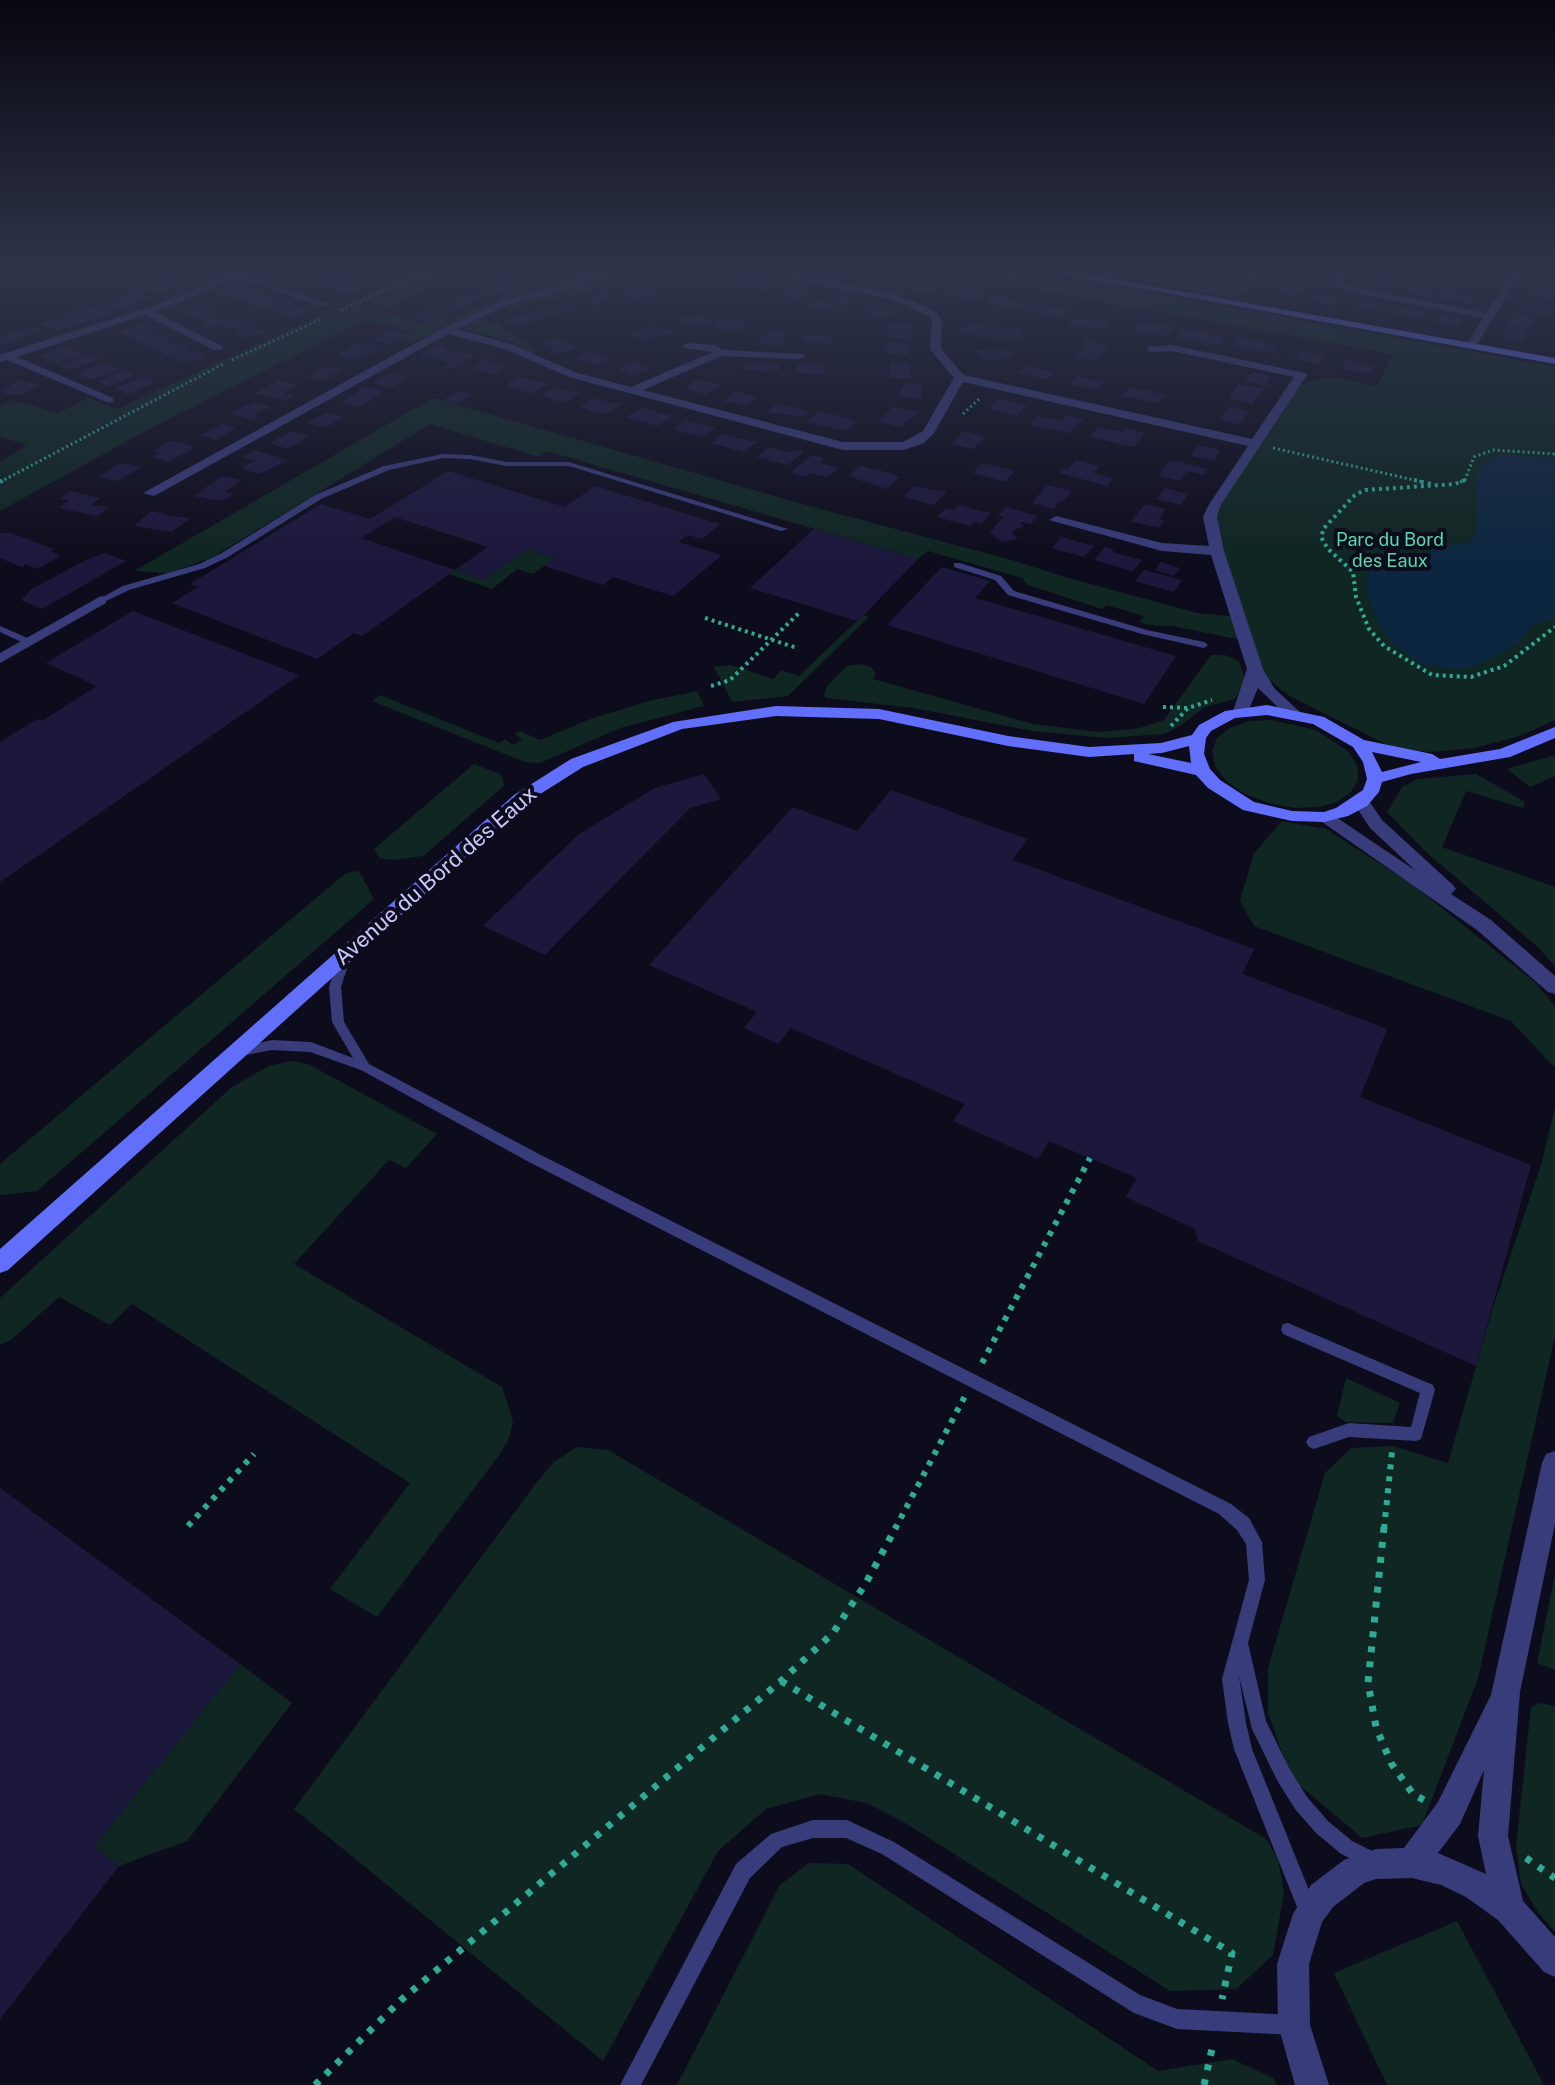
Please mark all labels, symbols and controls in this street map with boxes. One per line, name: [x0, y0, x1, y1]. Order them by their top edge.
park label: Parc du Bord des Eaux: [1336, 529, 1444, 572]
street label: Avenue du Bord des Eaux: [330, 781, 542, 971]

